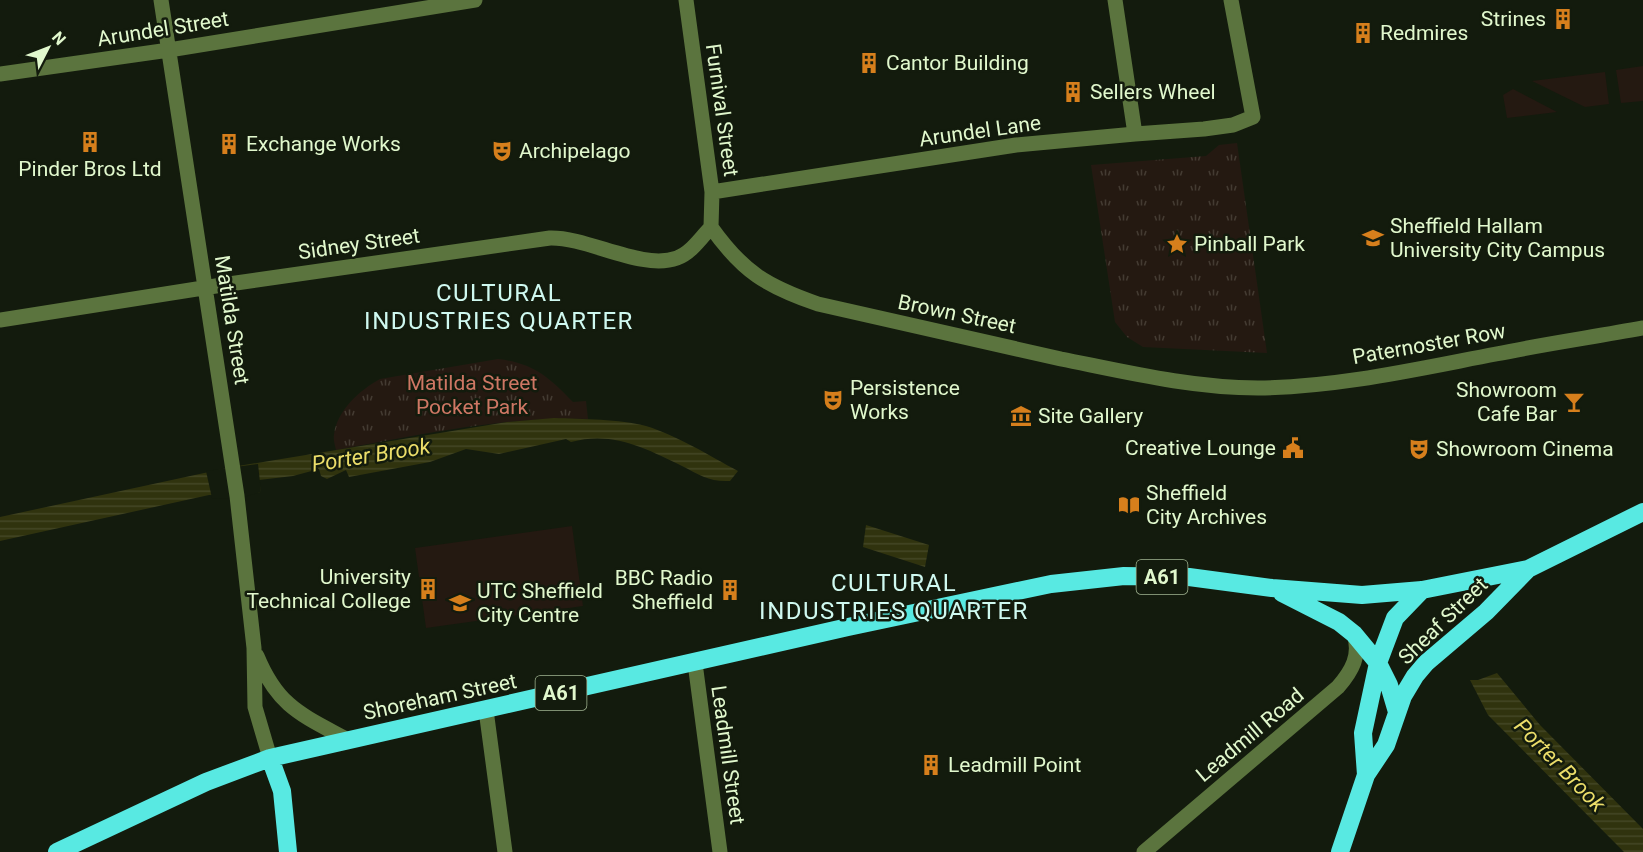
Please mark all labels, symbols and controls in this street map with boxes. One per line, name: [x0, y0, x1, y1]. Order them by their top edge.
street label: Arundel Street: [96, 7, 231, 51]
place label: Strines: [1481, 7, 1546, 31]
building icon: Strines: [1551, 7, 1575, 31]
north arrow: [18, 18, 78, 78]
building icon: Redmires: [1351, 21, 1375, 45]
place label: Redmires: [1380, 21, 1468, 45]
text: N: [48, 28, 70, 49]
street label: Furnival Street: [701, 42, 743, 178]
building icon: Cantor Building: [857, 51, 881, 75]
place label: Cantor Building: [886, 51, 1029, 75]
building icon: Sellers Wheel: [1061, 80, 1085, 104]
place label: Sellers Wheel: [1090, 80, 1216, 104]
street label: Arundel Lane: [918, 111, 1042, 151]
building icon: Pinder Bros Ltd: [78, 130, 102, 154]
building icon: Exchange Works: [217, 132, 241, 156]
place label: Exchange Works: [246, 132, 401, 156]
theatre icon: Archipelago: [490, 139, 514, 163]
place label: Archipelago: [519, 139, 631, 163]
place label: Pinder Bros Ltd: [18, 157, 162, 181]
place label: Sheffield Hallam University City Campus: [1390, 214, 1605, 262]
street label: Sidney Street: [297, 224, 421, 264]
school or university icon: Sheffield Hallam University City Campus: [1361, 226, 1385, 250]
place icon: Pinball Park: [1165, 232, 1189, 256]
place label: Pinball Park: [1194, 232, 1305, 256]
street label: Matilda Street: [210, 254, 254, 387]
district label: CULTURAL INDUSTRIES QUARTER: [364, 279, 634, 335]
street label: Brown Street: [896, 290, 1018, 338]
street label: Paternoster Row: [1351, 319, 1508, 369]
park label: Matilda Street Pocket Park: [407, 371, 537, 419]
place label: Persistence Works: [850, 376, 960, 424]
place label: Showroom Cafe Bar: [1456, 378, 1557, 426]
theatre icon: Persistence Works: [821, 388, 845, 412]
bar icon: Showroom Cafe Bar: [1562, 390, 1586, 414]
museum icon: Site Gallery: [1009, 404, 1033, 428]
place label: Site Gallery: [1038, 404, 1143, 428]
water label: Porter Brook: [310, 433, 433, 477]
place label: Creative Lounge: [1125, 436, 1276, 460]
public building icon: Creative Lounge: [1281, 436, 1305, 460]
theatre icon: Showroom Cinema: [1407, 437, 1431, 461]
place label: Showroom Cinema: [1436, 437, 1614, 461]
place label: Sheffield City Archives: [1146, 481, 1267, 529]
library icon: Sheffield City Archives: [1117, 493, 1141, 517]
road number: A61: [1136, 560, 1188, 594]
place label: University Technical College: [246, 565, 411, 613]
place label: BBC Radio Sheffield: [615, 566, 713, 614]
district label: CULTURAL INDUSTRIES QUARTER: [759, 569, 1029, 625]
street label: Sheaf Street: [1393, 573, 1493, 669]
building icon: University Technical College: [416, 577, 440, 601]
building icon: BBC Radio Sheffield: [718, 578, 742, 602]
place label: UTC Sheffield City Centre: [477, 579, 603, 627]
school or university icon: UTC Sheffield City Centre: [448, 591, 472, 615]
street label: Shoreham Street: [361, 669, 519, 725]
road number: A61: [536, 676, 586, 710]
street label: Leadmill Road: [1191, 683, 1309, 787]
street label: Leadmill Street: [706, 684, 750, 826]
water label: Porter Brook: [1509, 713, 1611, 818]
building icon: Leadmill Point: [919, 753, 943, 777]
place label: Leadmill Point: [948, 753, 1081, 777]

